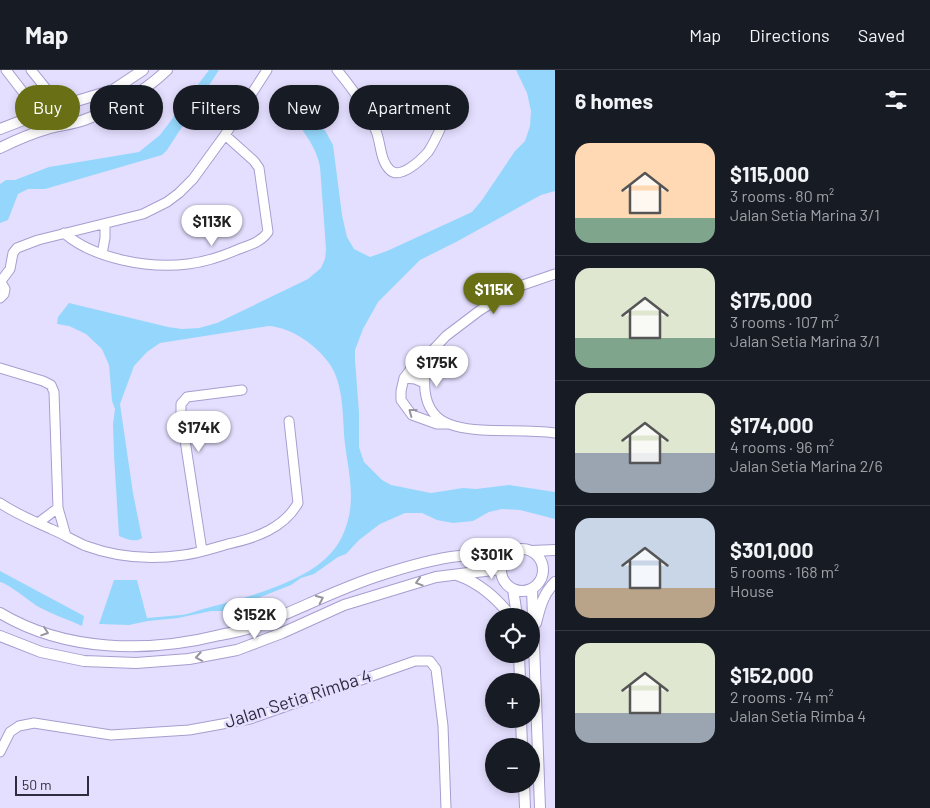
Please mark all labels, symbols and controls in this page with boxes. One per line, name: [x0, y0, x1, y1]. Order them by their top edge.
text: Map: [25, 20, 68, 49]
text: Map: [689, 24, 721, 46]
text: Directions: [749, 24, 830, 46]
text: Saved: [858, 24, 905, 46]
chip: Buy: [15, 85, 80, 130]
chip: Rent: [90, 85, 163, 130]
chip: Filters: [173, 85, 259, 130]
chip: New: [269, 85, 339, 130]
chip: Apartment: [349, 85, 469, 130]
icon: filters: [882, 86, 910, 114]
text: 6 homes: [575, 88, 653, 113]
text: $115,000: [730, 161, 809, 186]
icon: home: [615, 163, 675, 223]
text: 3 rooms · 80 m²: [730, 186, 834, 205]
pin: $113K: [177, 204, 247, 247]
text: Jalan Setia Marina 3/1: [730, 205, 880, 224]
text: $113K: [192, 211, 232, 230]
pin: $115K: [459, 272, 529, 315]
text: $115K: [474, 279, 514, 298]
text: $175,000: [730, 287, 812, 312]
icon: home: [615, 288, 675, 348]
text: 3 rooms · 107 m²: [730, 312, 839, 331]
text: Jalan Setia Marina 3/1: [730, 331, 880, 350]
pin: $175K: [402, 346, 472, 388]
text: $175K: [416, 352, 458, 371]
one-way arrow: [408, 409, 418, 418]
pin: $174K: [164, 410, 234, 453]
text: $174,000: [730, 412, 814, 437]
icon: home: [615, 413, 675, 473]
text: $174K: [178, 417, 220, 436]
text: 4 rooms · 96 m²: [730, 437, 834, 456]
text: Jalan Setia Marina 2/6: [730, 456, 883, 475]
text: $301,000: [730, 537, 813, 562]
pin: $301K: [457, 538, 527, 580]
icon: home: [615, 538, 675, 598]
text: $301K: [471, 544, 513, 563]
text: 5 rooms · 168 m²: [730, 562, 839, 581]
one-way arrow: [415, 576, 423, 586]
text: House: [730, 581, 774, 600]
one-way arrow: [315, 595, 324, 605]
pin: $152K: [220, 598, 290, 640]
text: $152K: [234, 604, 276, 623]
map controls: [485, 608, 540, 793]
button: locate: [485, 608, 540, 663]
one-way arrow: [40, 626, 48, 636]
one-way arrow: [195, 651, 204, 662]
text: $152,000: [730, 662, 813, 687]
icon: home: [615, 663, 675, 723]
street label: Jalan Setia Rimba 4: [221, 664, 374, 732]
button: +: [485, 673, 540, 728]
text: 2 rooms · 74 m²: [730, 687, 834, 706]
text: Jalan Setia Rimba 4: [730, 706, 866, 725]
button: −: [485, 738, 540, 793]
scale bar: [15, 773, 89, 796]
text: 50 m: [22, 776, 51, 793]

